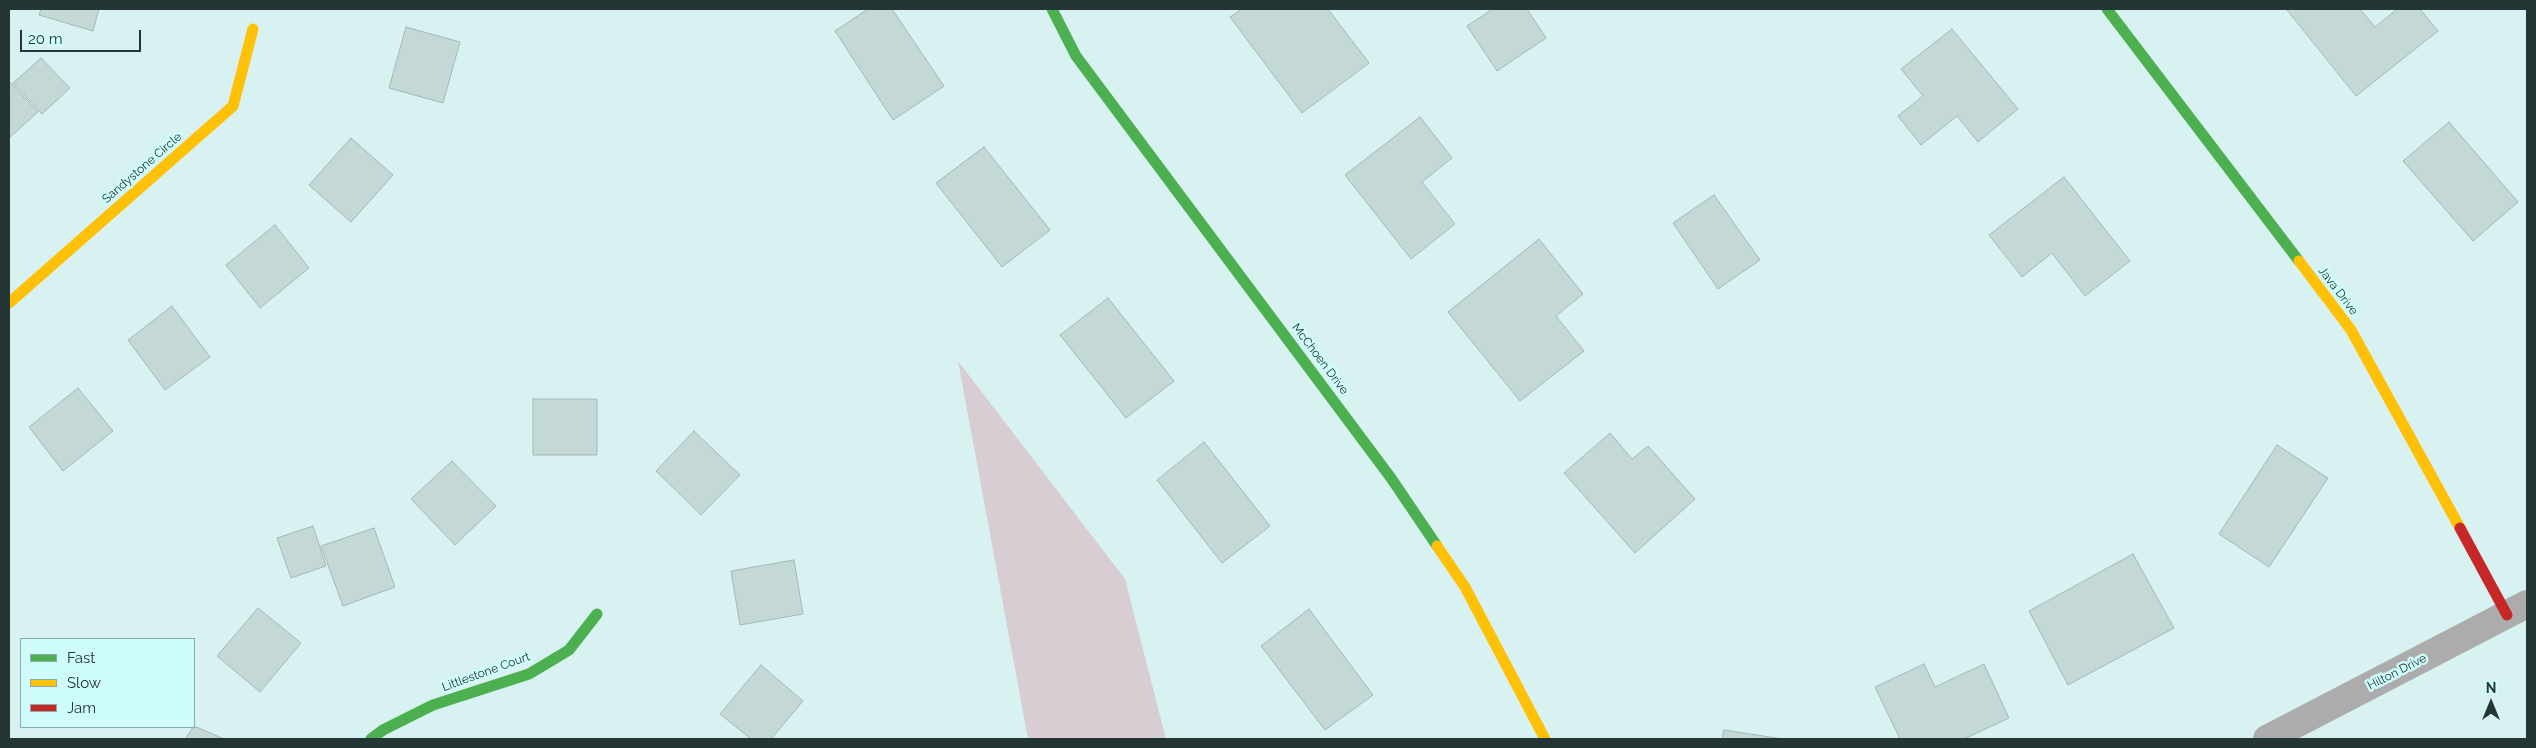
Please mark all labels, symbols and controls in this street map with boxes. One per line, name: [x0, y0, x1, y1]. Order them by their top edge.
scale bar: [22, 20, 144, 52]
text: 20 m: [28, 30, 63, 48]
street label: Sandystone Circle: [99, 130, 185, 206]
street label: Java Drive: [2315, 264, 2361, 318]
street label: McChoen Drive: [1289, 321, 1351, 397]
legend: [20, 638, 195, 728]
text: Fast: [67, 649, 95, 667]
street label: Littlestone Court: [440, 649, 532, 695]
street label: Hilton Drive: [2365, 651, 2429, 693]
text: Slow: [67, 674, 101, 692]
north arrow: [2466, 678, 2516, 728]
text: N: [2486, 680, 2496, 696]
text: Jam: [67, 699, 96, 717]

